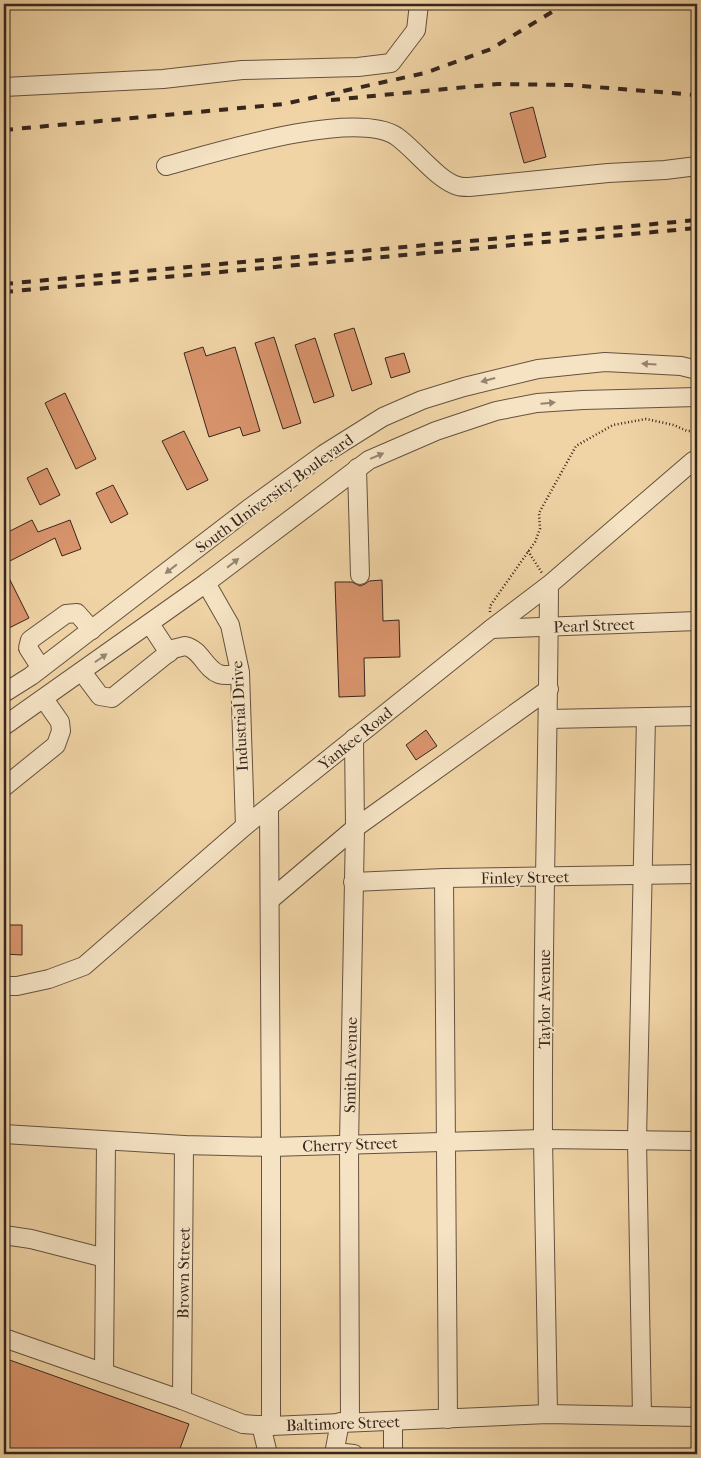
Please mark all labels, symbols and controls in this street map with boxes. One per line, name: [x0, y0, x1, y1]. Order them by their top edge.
one-way arrow: [641, 360, 657, 368]
one-way arrow: [481, 376, 496, 384]
one-way arrow: [540, 398, 556, 406]
street label: South University Boulevard: [192, 430, 357, 557]
one-way arrow: [370, 452, 384, 460]
one-way arrow: [226, 558, 240, 568]
one-way arrow: [164, 564, 178, 574]
street label: Pearl Street: [553, 615, 635, 636]
one-way arrow: [94, 653, 108, 663]
street label: Industrial Drive: [227, 660, 252, 772]
street label: Yankee Road: [314, 703, 396, 774]
street label: Finley Street: [480, 867, 570, 888]
street label: Taylor Avenue: [535, 949, 554, 1049]
street label: Smith Avenue: [340, 1017, 361, 1113]
street label: Cherry Street: [302, 1133, 398, 1156]
street label: Brown Street: [173, 1227, 194, 1319]
street label: Baltimore Street: [286, 1412, 401, 1435]

